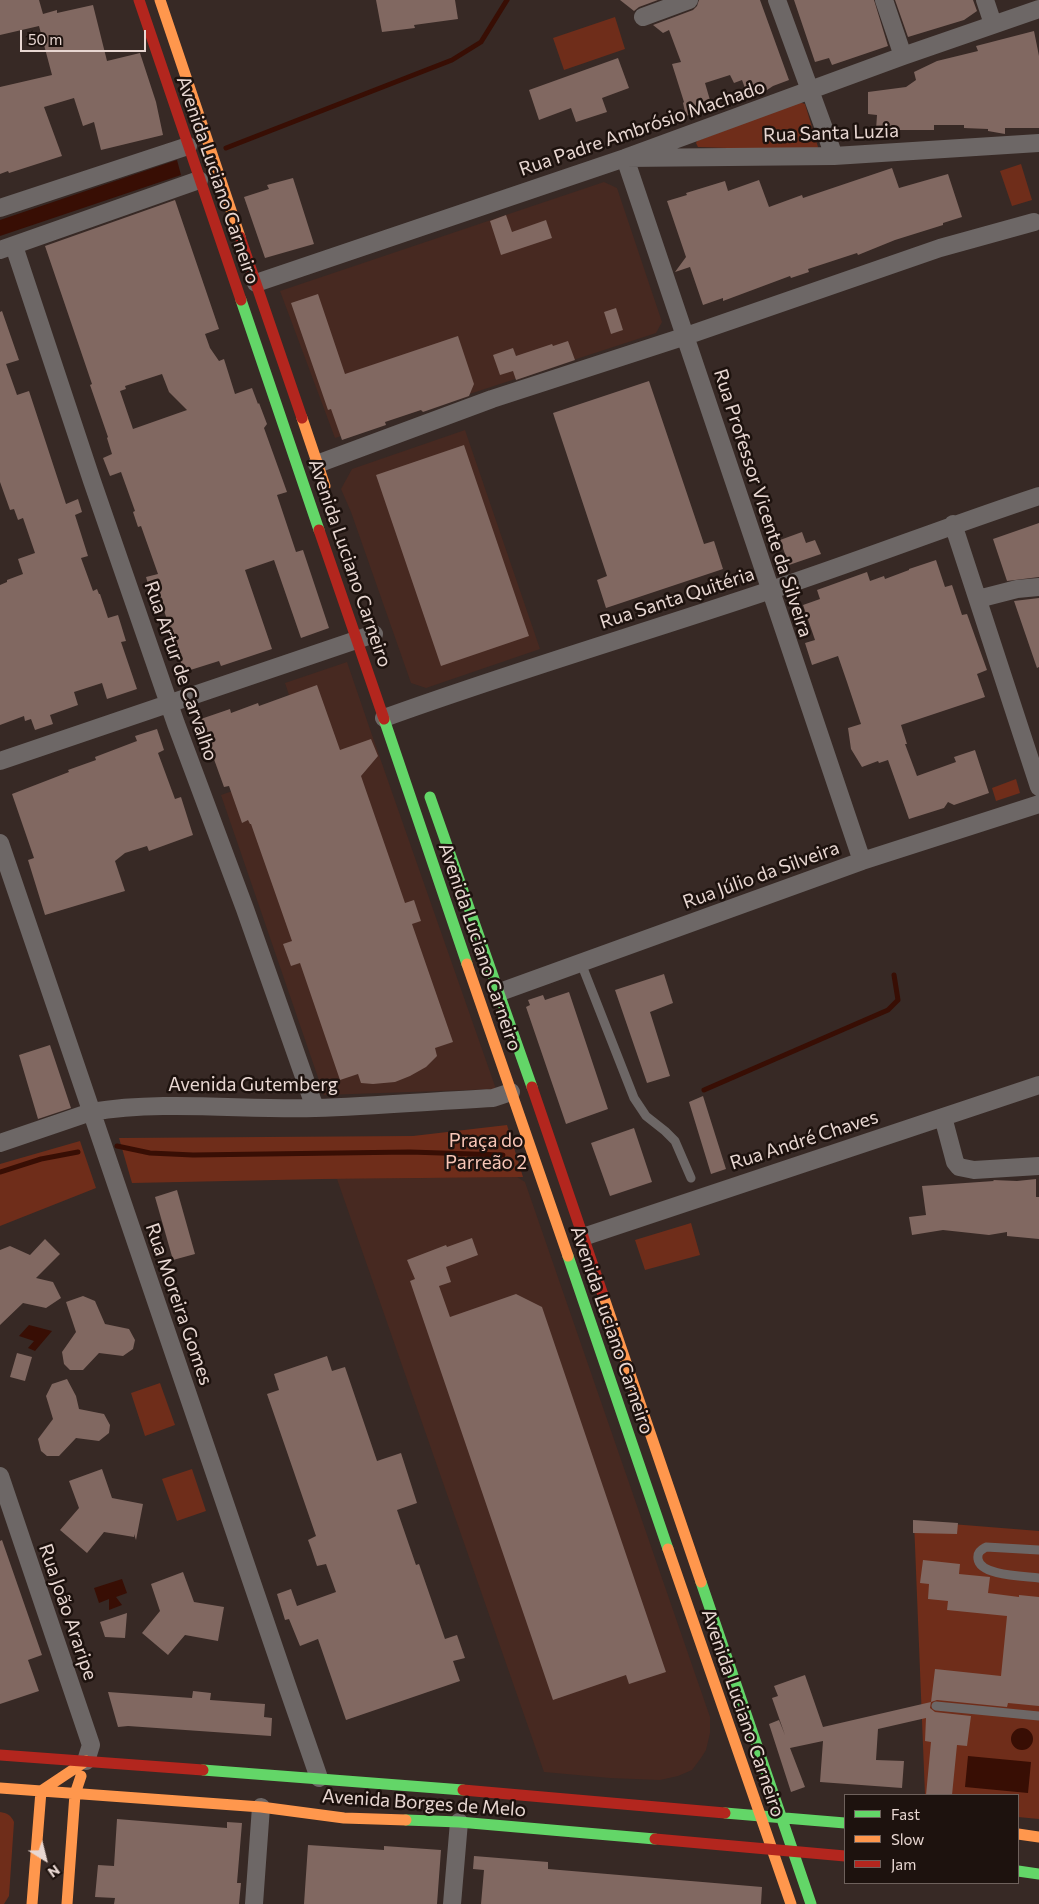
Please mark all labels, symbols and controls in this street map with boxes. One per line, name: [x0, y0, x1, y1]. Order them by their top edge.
scale bar: [22, 20, 149, 52]
text: 50 m: [28, 30, 62, 48]
street label: Avenida Luciano Carneiro: [172, 73, 264, 287]
street label: Rua Padre Ambrósio Machado: [516, 75, 768, 181]
street label: Rua Santa Luzia: [763, 119, 899, 147]
street label: Rua Professor Vicente da Silveira: [709, 366, 817, 640]
street label: Avenida Luciano Carneiro: [304, 456, 396, 670]
street label: Rua Santa Quitéria: [597, 562, 757, 634]
street label: Rua Artur de Carvalho: [139, 578, 223, 764]
street label: Rua Júlio da Silveira: [680, 836, 842, 914]
street label: Avenida Luciano Carneiro: [434, 840, 526, 1054]
street label: Avenida Gutemberg: [168, 1074, 338, 1096]
street label: Rua André Chaves: [727, 1105, 881, 1175]
park label: Praça do Parreão 2: [445, 1130, 527, 1174]
street label: Rua Moreira Gomes: [141, 1220, 217, 1388]
street label: Avenida Luciano Carneiro: [566, 1223, 658, 1437]
street label: Rua João Araripe: [34, 1541, 102, 1683]
street label: Avenida Luciano Carneiro: [697, 1606, 789, 1820]
street label: Avenida Borges de Melo: [321, 1784, 527, 1822]
legend: [844, 1794, 1019, 1884]
text: Fast: [891, 1805, 920, 1823]
text: Slow: [891, 1830, 924, 1848]
north arrow: [20, 1834, 70, 1884]
text: Jam: [891, 1855, 916, 1873]
text: N: [45, 1862, 63, 1882]

